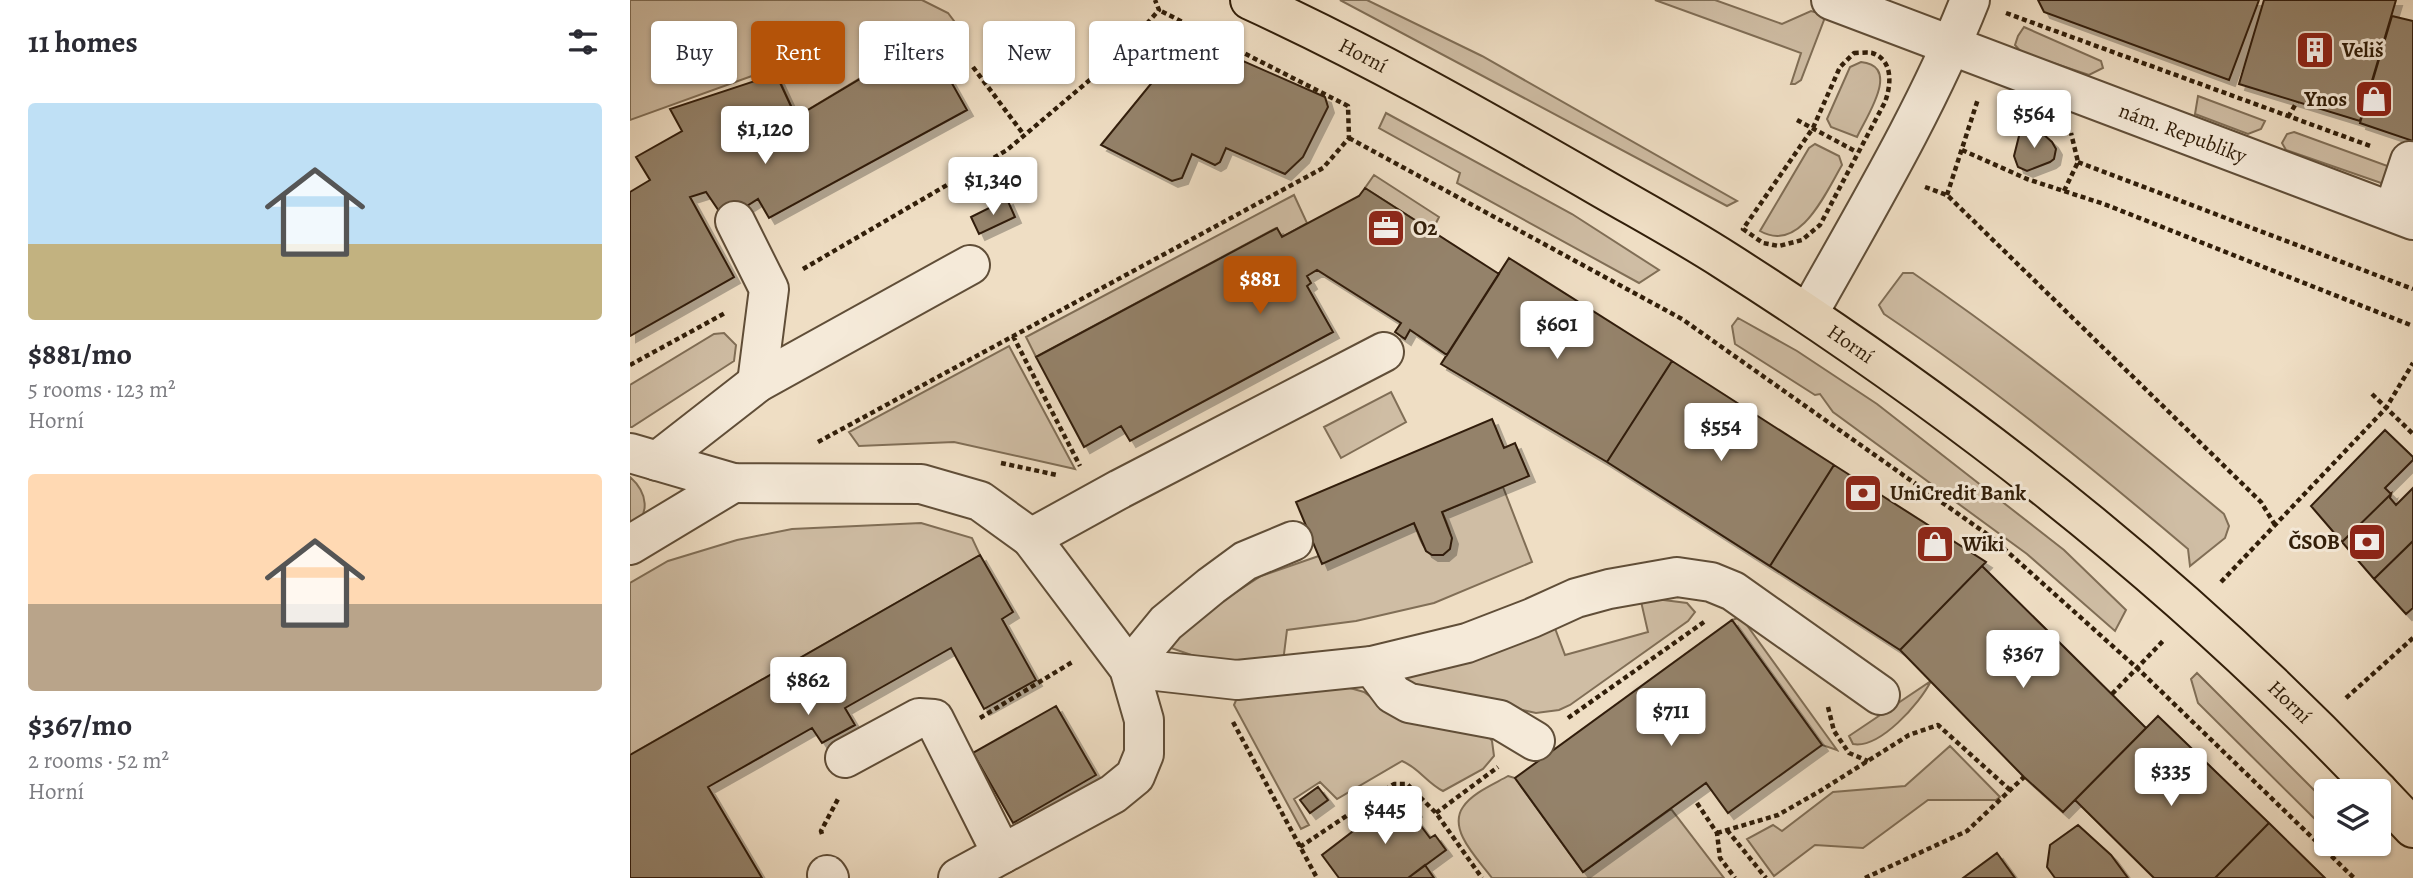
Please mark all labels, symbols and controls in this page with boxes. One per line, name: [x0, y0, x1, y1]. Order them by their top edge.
chip: Buy: [651, 21, 737, 84]
chip: Rent: [751, 21, 845, 84]
chip: Filters: [859, 21, 969, 84]
chip: New: [983, 21, 1075, 84]
chip: Apartment: [1089, 21, 1244, 84]
text: 11 homes: [28, 22, 138, 62]
icon: filters: [564, 23, 602, 61]
building icon: Veliš: [2294, 29, 2336, 71]
street label: Horní: [1334, 31, 1393, 80]
place label: Veliš: [2341, 36, 2384, 64]
shop icon: Ynos: [2353, 78, 2395, 120]
place label: Ynos: [2303, 85, 2347, 113]
pin: $564: [1993, 90, 2075, 150]
street label: nám. Republiky: [2115, 96, 2251, 170]
text: $564: [2013, 97, 2055, 128]
pin: $1,120: [708, 106, 822, 166]
text: $1,120: [737, 113, 793, 144]
icon: home: [252, 149, 378, 275]
pin: $1,340: [936, 158, 1050, 217]
text: $1,340: [964, 164, 1022, 195]
office icon: O2: [1365, 207, 1407, 249]
place label: O2: [1413, 214, 1437, 242]
pin: $881: [1219, 256, 1301, 316]
text: $881: [1239, 263, 1281, 294]
pin: $601: [1516, 302, 1598, 361]
text: $601: [1536, 308, 1578, 339]
street label: Horní: [1822, 318, 1880, 370]
text: $881/mo: [28, 334, 132, 374]
text: 5 rooms · 123 m²: [28, 374, 176, 405]
pin: $554: [1680, 404, 1762, 463]
text: Horní: [28, 405, 84, 436]
text: $554: [1700, 410, 1742, 441]
bank icon: UniCredit Bank: [1842, 472, 1884, 514]
place label: UniCredit Bank: [1890, 479, 2026, 507]
icon: home: [252, 520, 378, 646]
bank icon: ČSOB: [2346, 521, 2388, 563]
shop icon: Wiki: [1914, 523, 1956, 565]
place label: ČSOB: [2288, 528, 2340, 556]
place label: Wiki: [1961, 530, 2004, 558]
pin: $367: [1982, 630, 2064, 690]
text: $367: [2002, 637, 2044, 668]
pin: $862: [767, 658, 849, 717]
text: $862: [786, 664, 830, 695]
street label: Horní: [2262, 674, 2318, 730]
pin: $711: [1630, 688, 1712, 748]
text: $711: [1652, 695, 1690, 726]
text: $367/mo: [28, 705, 132, 745]
text: 2 rooms · 52 m²: [28, 745, 169, 776]
pin: $335: [2130, 748, 2212, 808]
text: $335: [2151, 755, 2191, 786]
text: Horní: [28, 776, 84, 807]
map controls: [2314, 779, 2391, 856]
button: layers: [2314, 779, 2391, 856]
pin: $445: [1344, 786, 1426, 846]
text: $445: [1364, 793, 1406, 824]

